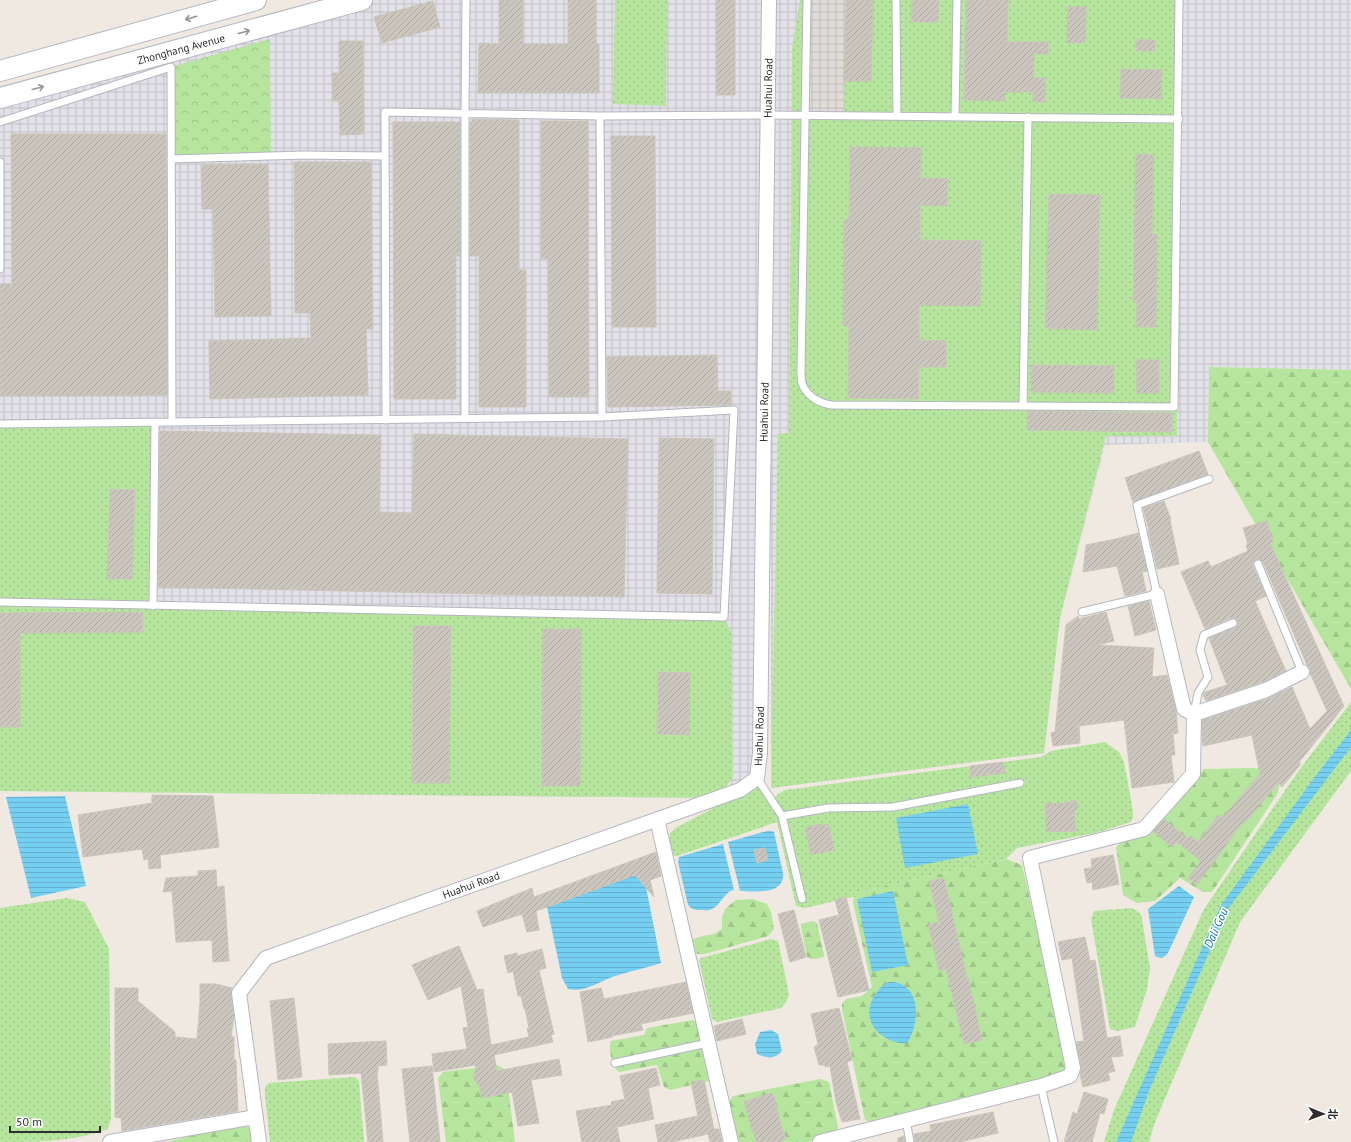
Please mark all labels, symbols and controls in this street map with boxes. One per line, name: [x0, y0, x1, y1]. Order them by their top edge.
one-way arrow: [185, 15, 198, 22]
one-way arrow: [237, 28, 250, 35]
street label: Zhonghang Avenue: [136, 30, 227, 67]
street label: Huahui Road: [760, 58, 776, 118]
one-way arrow: [31, 84, 44, 91]
street label: Huahui Road: [756, 382, 772, 442]
street label: Huahui Road: [751, 706, 767, 766]
street label: Huahui Road: [440, 868, 502, 902]
water label: Dali Gou: [1200, 906, 1231, 950]
north arrow: [1303, 1094, 1343, 1134]
scale bar: [10, 1108, 100, 1134]
text: 北: [1326, 1109, 1340, 1120]
text: 50 m: [16, 1114, 42, 1129]

